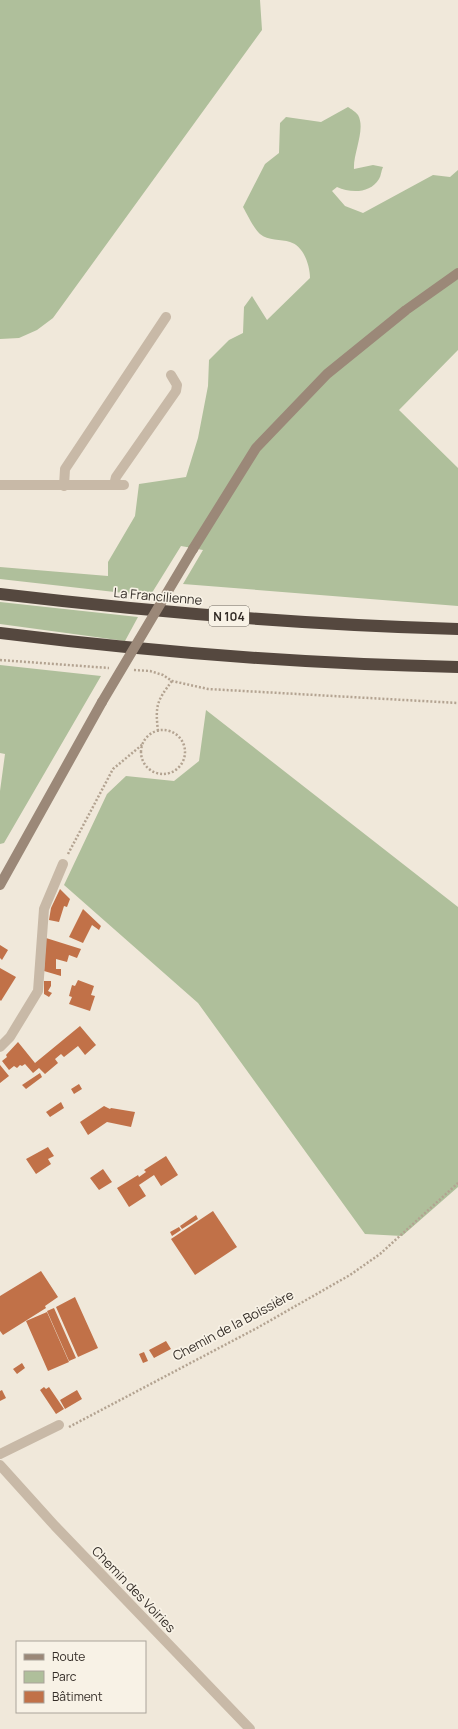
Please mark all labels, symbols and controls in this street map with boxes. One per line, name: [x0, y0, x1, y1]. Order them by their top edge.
street label: La Francilienne: [113, 583, 203, 609]
road number: N 104: [209, 606, 249, 626]
street label: Chemin de la Boissière: [169, 1285, 297, 1365]
street label: Chemin des Voiries: [88, 1542, 180, 1636]
legend: [16, 1641, 146, 1713]
text: Route: [52, 1648, 85, 1665]
text: Parc: [52, 1668, 77, 1685]
text: Bâtiment: [52, 1688, 103, 1705]

